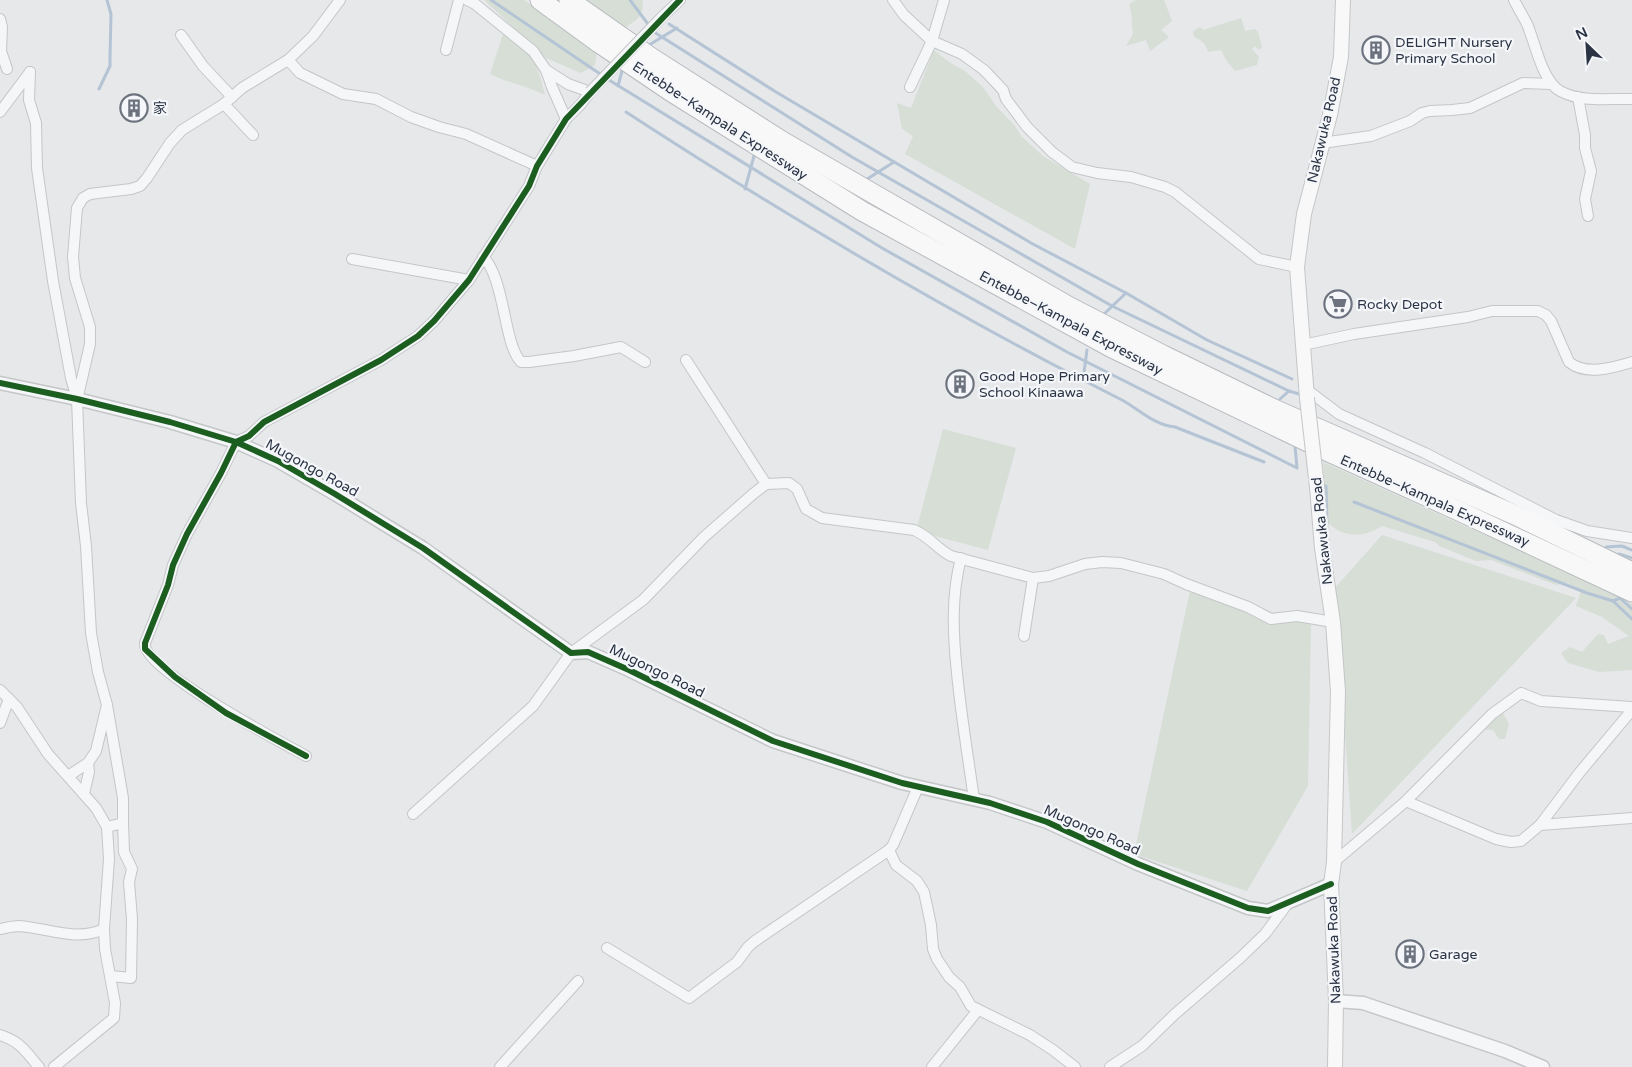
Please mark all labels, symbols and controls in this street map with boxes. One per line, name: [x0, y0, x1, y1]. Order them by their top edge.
north arrow: [1562, 20, 1612, 70]
text: N: [1573, 24, 1590, 44]
place label: DELIGHT Nursery Primary School: [1395, 34, 1513, 67]
building icon: DELIGHT Nursery Primary School: [1361, 35, 1391, 65]
street label: Entebbe–Kampala Expressway: [629, 58, 811, 184]
street label: Nakawuka Road: [1304, 75, 1344, 185]
building icon: 家: [119, 93, 149, 123]
place label: 家: [153, 100, 167, 117]
street label: Entebbe–Kampala Expressway: [976, 267, 1166, 379]
supermarket icon: Rocky Depot: [1323, 289, 1353, 319]
place label: Rocky Depot: [1357, 296, 1443, 313]
place label: Good Hope Primary School Kinaawa: [979, 368, 1111, 401]
building icon: Good Hope Primary School Kinaawa: [945, 369, 975, 399]
street label: Mugongo Road: [262, 435, 362, 501]
street label: Entebbe–Kampala Expressway: [1338, 451, 1533, 551]
street label: Nakawuka Road: [1308, 476, 1336, 586]
street label: Mugongo Road: [607, 641, 707, 701]
street label: Mugongo Road: [1041, 801, 1143, 859]
street label: Nakawuka Road: [1324, 896, 1344, 1004]
building icon: Garage: [1395, 939, 1425, 969]
place label: Garage: [1429, 946, 1478, 963]

